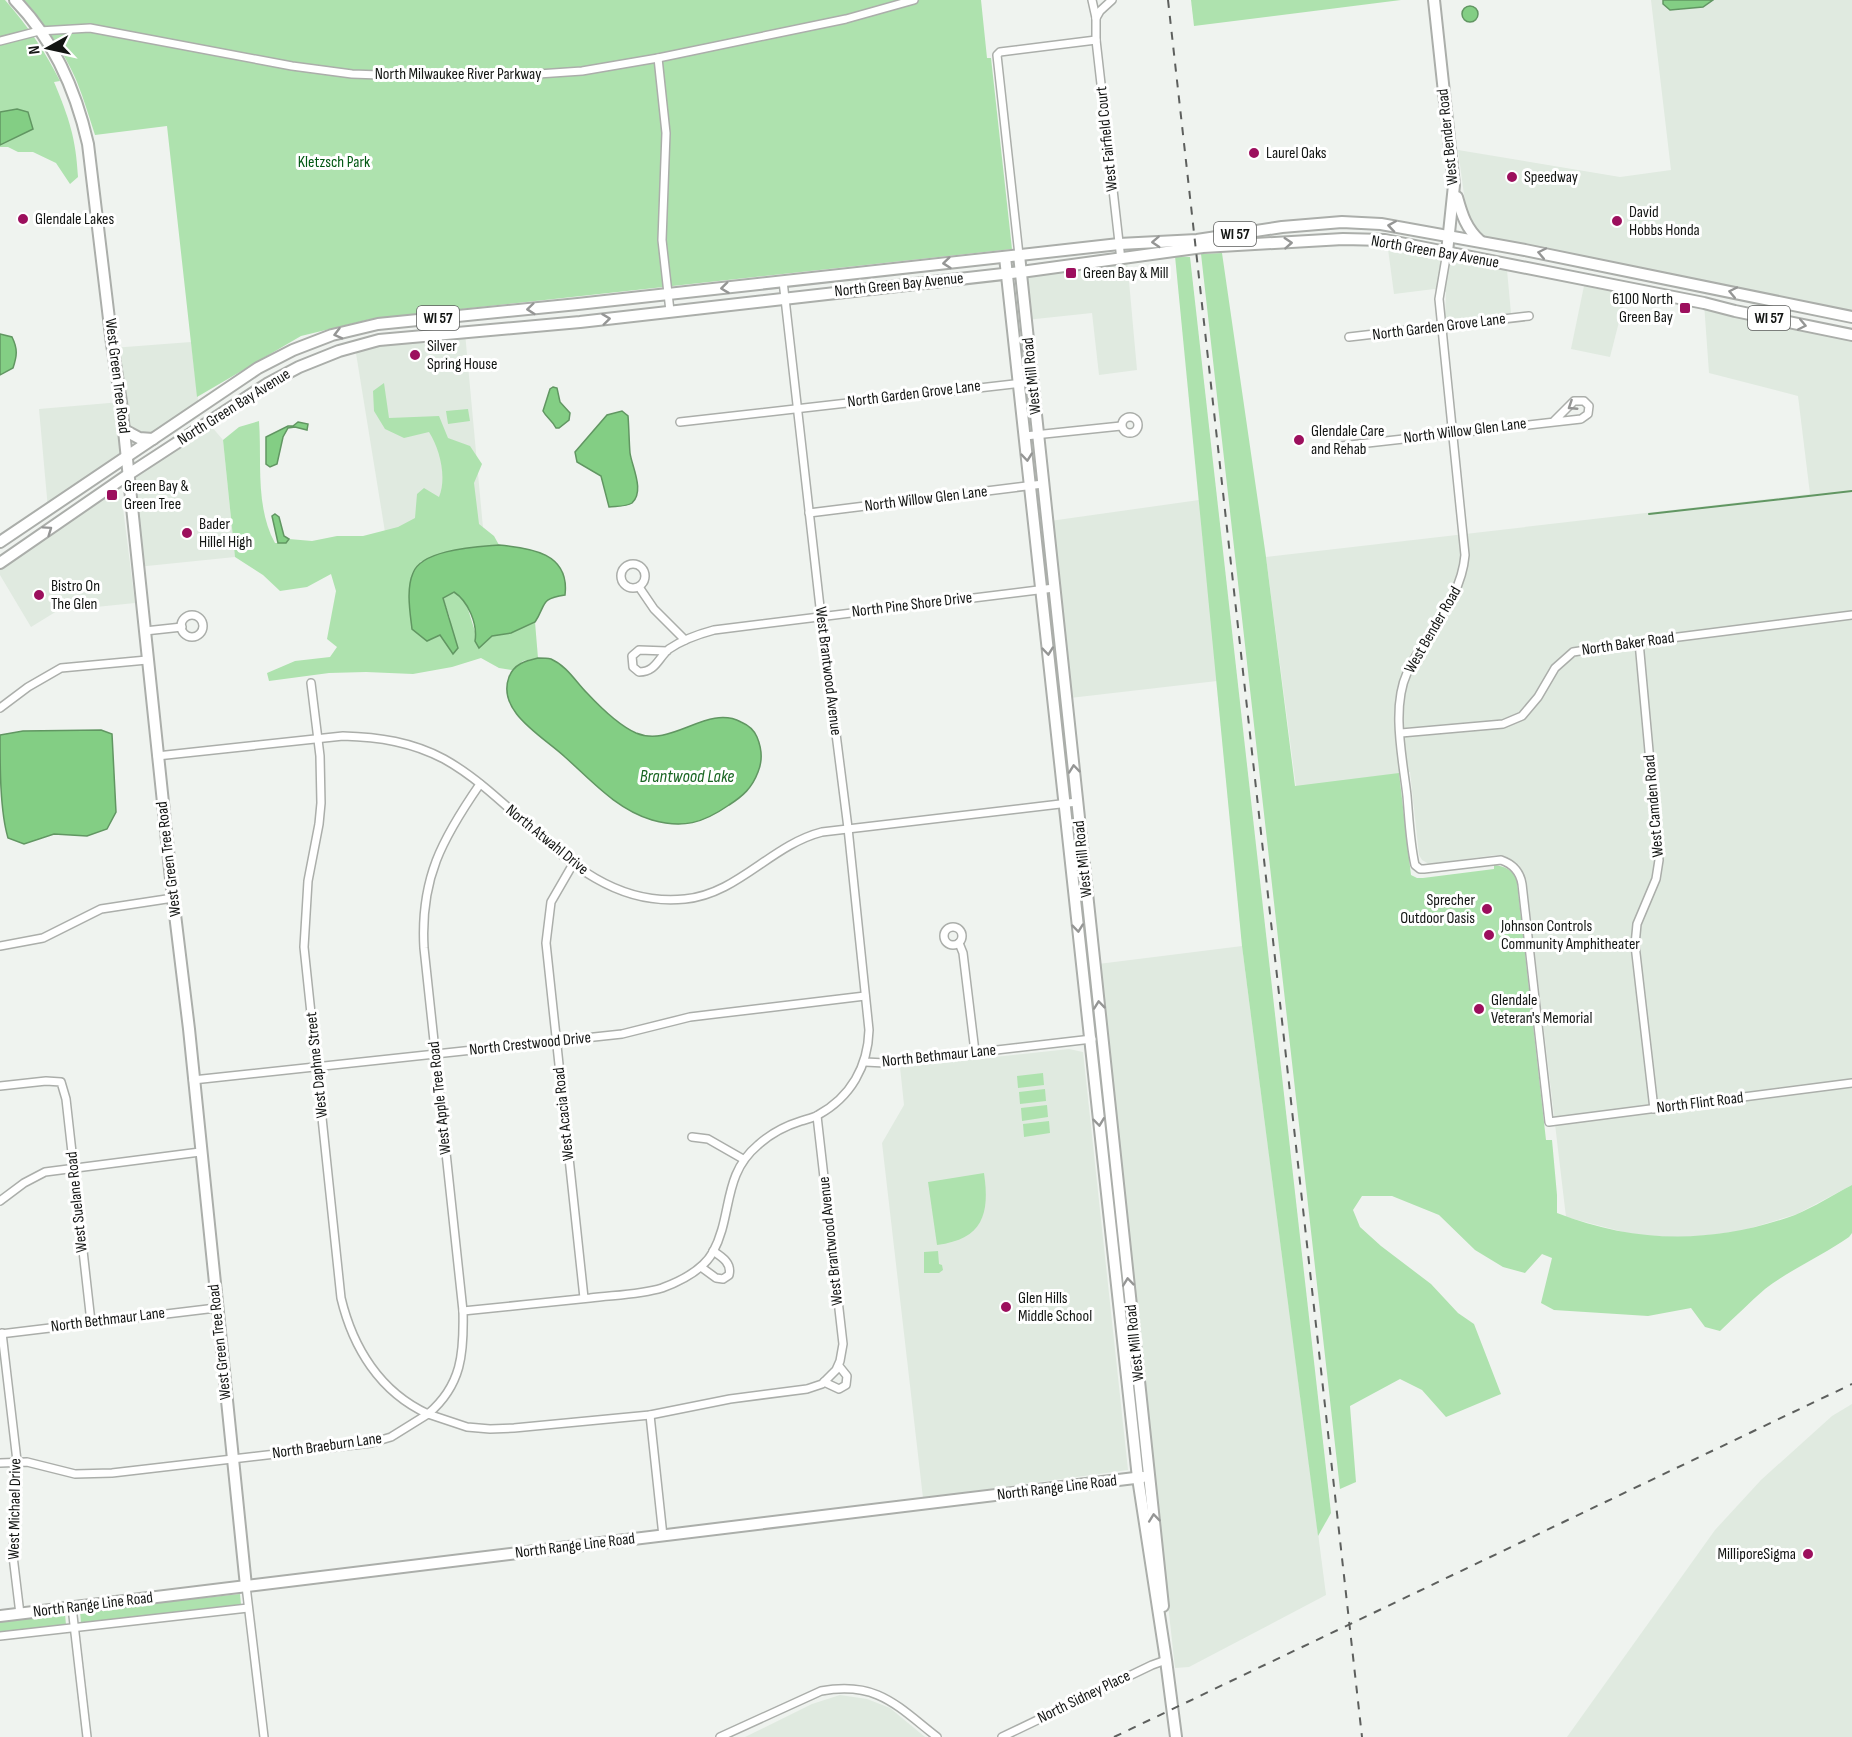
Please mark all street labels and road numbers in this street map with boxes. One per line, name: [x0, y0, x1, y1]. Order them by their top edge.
street label: North Milwaukee River Parkway: [375, 65, 541, 84]
street label: West Fairfield Court: [1092, 85, 1122, 193]
street label: West Bender Road: [1433, 88, 1463, 186]
road number: WI 57: [1214, 222, 1256, 246]
street label: North Green Bay Avenue: [1370, 231, 1500, 273]
street label: North Green Bay Avenue: [834, 269, 964, 301]
road number: WI 57: [417, 306, 459, 330]
road number: WI 57: [1748, 306, 1790, 330]
street label: North Garden Grove Lane: [1371, 309, 1507, 345]
street label: West Green Tree Road: [100, 317, 134, 435]
street label: West Mill Road: [1019, 337, 1045, 415]
street label: North Green Bay Avenue: [174, 365, 294, 449]
street label: North Garden Grove Lane: [846, 376, 982, 412]
street label: North Willow Glen Lane: [1403, 414, 1527, 448]
street label: North Willow Glen Lane: [864, 482, 988, 516]
street label: West Bender Road: [1401, 583, 1465, 677]
street label: North Pine Shore Drive: [851, 588, 973, 622]
street label: West Brantwood Avenue: [811, 605, 845, 737]
street label: North Baker Road: [1580, 628, 1676, 660]
street label: West Camden Road: [1640, 754, 1668, 858]
street label: West Green Tree Road: [152, 800, 186, 918]
street label: North Atwahl Drive: [502, 801, 592, 879]
street label: West Mill Road: [1070, 820, 1096, 898]
street label: West Daphne Street: [302, 1011, 332, 1119]
street label: North Crestwood Drive: [468, 1028, 592, 1060]
street label: West Apple Tree Road: [425, 1040, 455, 1156]
street label: North Bethmaur Lane: [881, 1041, 997, 1071]
street label: West Acacia Road: [550, 1066, 578, 1162]
street label: North Flint Road: [1656, 1088, 1744, 1118]
street label: West Suelane Road: [62, 1151, 92, 1253]
street label: West Brantwood Avenue: [815, 1175, 847, 1307]
street label: West Green Tree Road: [204, 1283, 236, 1401]
street label: North Bethmaur Lane: [50, 1304, 166, 1336]
street label: West Mill Road: [1122, 1304, 1148, 1382]
street label: North Braeburn Lane: [271, 1429, 383, 1463]
street label: West Michael Drive: [5, 1458, 25, 1560]
street label: North Range Line Road: [996, 1471, 1118, 1505]
street label: North Range Line Road: [514, 1529, 636, 1563]
street label: North Range Line Road: [32, 1588, 154, 1622]
street label: North Sidney Place: [1034, 1666, 1134, 1728]

